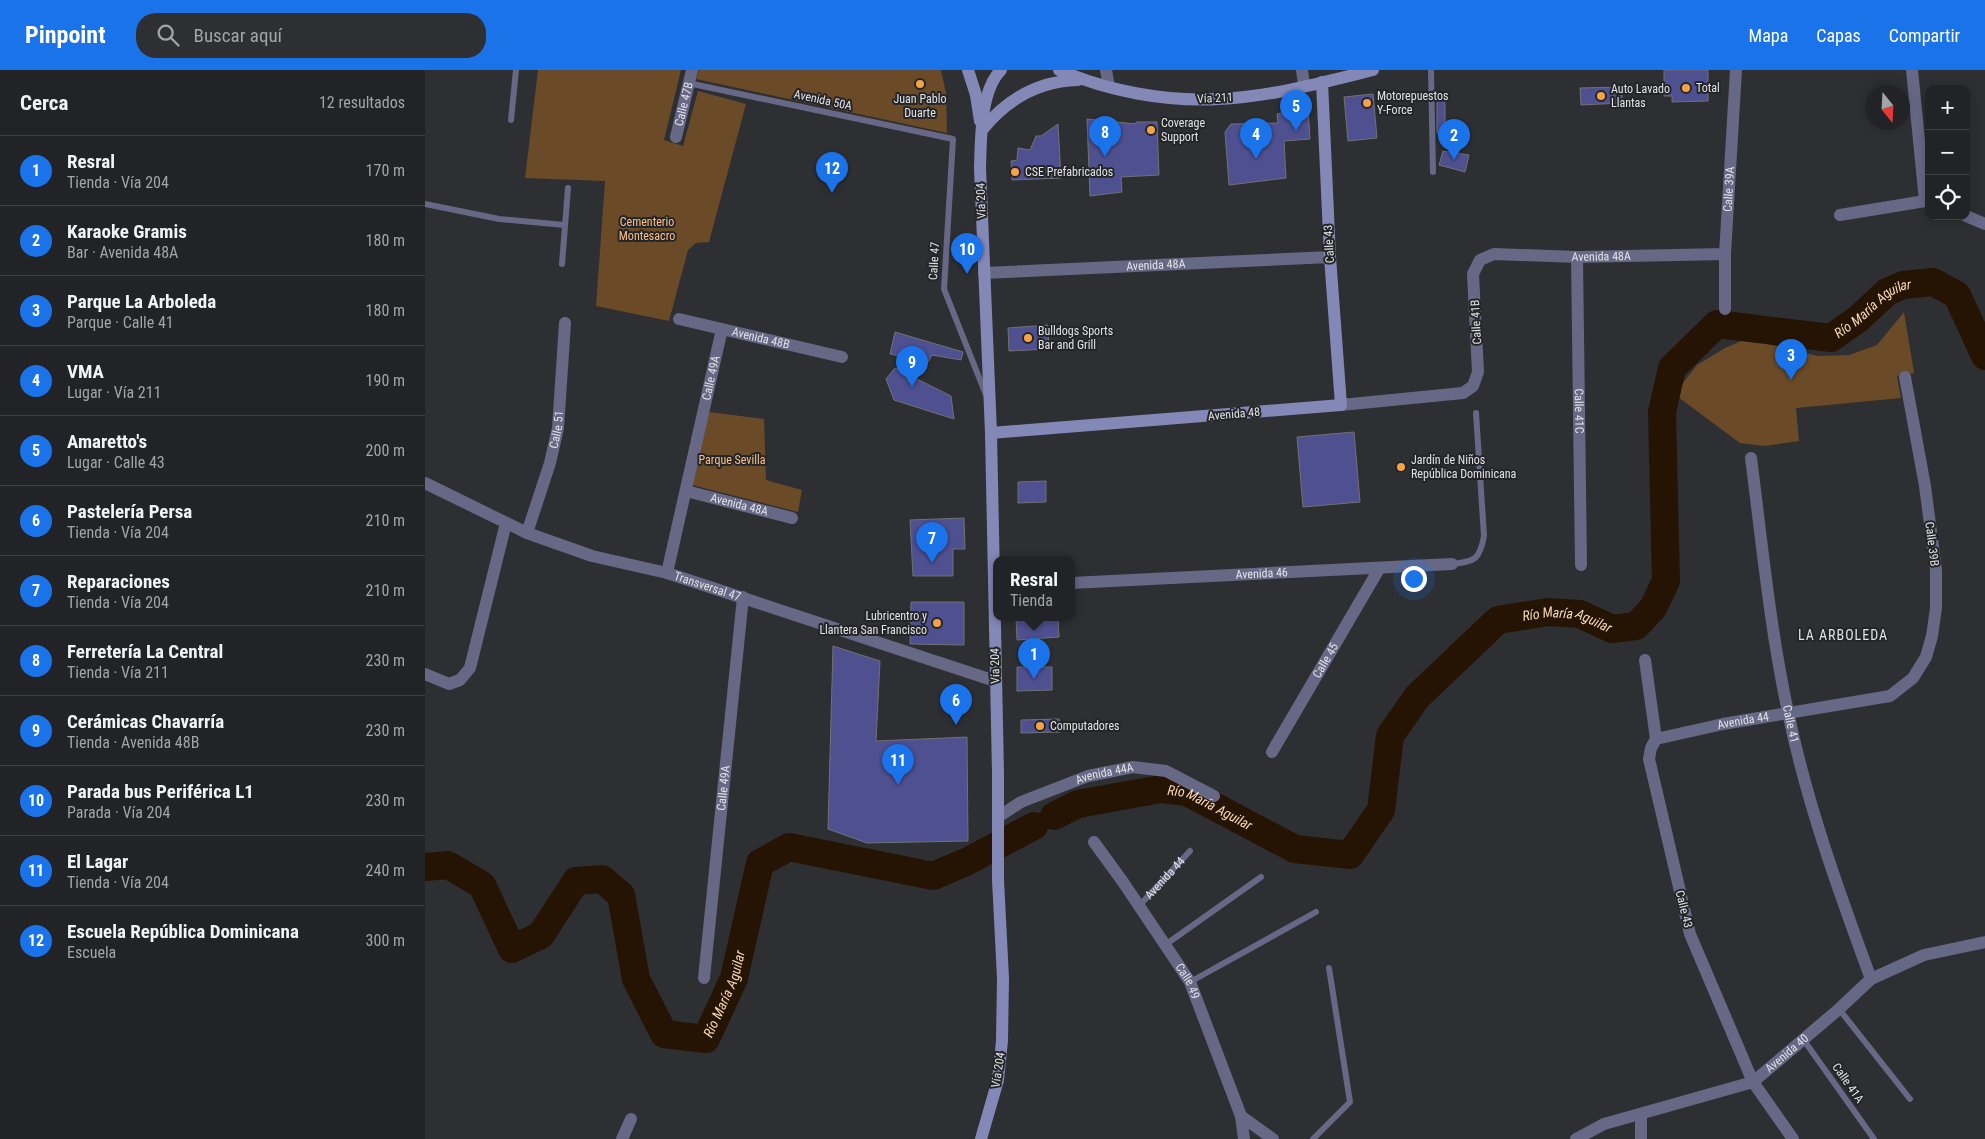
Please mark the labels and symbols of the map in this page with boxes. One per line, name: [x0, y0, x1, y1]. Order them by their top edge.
marker: Juan Pablo Duarte: [914, 78, 926, 90]
street label: Calle 47B: [672, 80, 696, 127]
place label: Total: [1696, 81, 1720, 95]
place label: Auto Lavado Llantas: [1611, 82, 1670, 110]
marker: Total: [1680, 82, 1692, 94]
north arrow: [1865, 85, 1910, 130]
street label: Avenida 50A: [793, 87, 853, 113]
place label: Motorepuestos Y-Force: [1377, 89, 1448, 117]
street label: Vía 211: [1197, 90, 1233, 106]
pin: 5: [1280, 90, 1312, 131]
marker: Auto Lavado Llantas: [1595, 90, 1607, 102]
place label: Juan Pablo Duarte: [894, 92, 946, 120]
marker: Motorepuestos Y-Force: [1361, 97, 1373, 109]
pin: 8: [1089, 116, 1121, 157]
place label: Coverage Support: [1161, 116, 1206, 144]
pin: 4: [1240, 118, 1272, 159]
pin: 2: [1438, 119, 1470, 160]
marker: Coverage Support: [1145, 124, 1157, 136]
pin: 12: [816, 152, 848, 193]
place label: CSE Prefabricados: [1025, 165, 1113, 179]
marker: CSE Prefabricados: [1009, 166, 1021, 178]
street label: Calle 39A: [1721, 166, 1737, 212]
street label: Vía 204: [973, 183, 989, 219]
park label: Cementerio Montesacro: [619, 215, 675, 243]
street label: Calle 43: [1321, 224, 1337, 263]
pin: 10: [951, 233, 983, 274]
street label: Calle 47: [926, 241, 942, 280]
street label: Avenida 48A: [1571, 249, 1631, 264]
street label: Avenida 48A: [1126, 257, 1186, 273]
water label: Río María Aguilar: [1831, 276, 1913, 341]
street label: Calle 41B: [1468, 299, 1484, 345]
place label: Bulldogs Sports Bar and Grill: [1038, 324, 1113, 352]
street label: Avenida 48B: [731, 325, 791, 352]
marker: Bulldogs Sports Bar and Grill: [1022, 332, 1034, 344]
pin: 3: [1775, 339, 1807, 380]
pin: 9: [896, 346, 928, 387]
street label: Calle 49A: [699, 354, 723, 402]
street label: Calle 41C: [1572, 388, 1586, 434]
street label: Avenida 48: [1207, 405, 1261, 423]
street label: Calle 51: [547, 410, 566, 450]
park label: Parque Sevilla: [699, 453, 766, 467]
place label: Jardín de Niños República Dominicana: [1411, 453, 1517, 481]
marker: Jardín de Niños República Dominicana: [1395, 461, 1407, 473]
street label: Avenida 48A: [709, 490, 770, 519]
street label: Calle 39B: [1922, 521, 1942, 567]
pin: 7: [916, 522, 948, 563]
street label: Avenida 46: [1235, 565, 1288, 582]
your location: [1401, 566, 1427, 592]
street label: Transversal 47: [672, 569, 743, 604]
water label: Río María Aguilar: [1521, 603, 1615, 636]
place label: Lubricentro y Llantera San Francisco: [819, 609, 927, 637]
marker: Lubricentro y Llantera San Francisco: [931, 617, 943, 629]
district label: LA ARBOLEDA: [1798, 627, 1888, 643]
pin: 1: [1018, 638, 1050, 679]
street label: Calle 45: [1310, 640, 1341, 681]
street label: Vía 204: [988, 648, 1002, 684]
pin: 6: [940, 684, 972, 725]
street label: Calle 41: [1780, 704, 1802, 744]
street label: Avenida 44: [1716, 709, 1770, 732]
place label: Computadores: [1050, 719, 1120, 733]
marker: Computadores: [1034, 720, 1046, 732]
pin: 11: [882, 744, 914, 785]
street label: Avenida 44A: [1073, 760, 1135, 787]
street label: Calle 49A: [714, 765, 733, 811]
water label: Río María Aguilar: [1167, 782, 1256, 833]
street label: Avenida 44: [1142, 854, 1188, 902]
street label: Calle 43: [1673, 889, 1695, 929]
water label: Río María Aguilar: [700, 948, 748, 1040]
street label: Calle 49: [1173, 961, 1203, 1001]
street label: Avenida 40: [1762, 1031, 1811, 1075]
street label: Vía 204: [988, 1051, 1008, 1089]
street label: Calle 41A: [1829, 1060, 1867, 1106]

